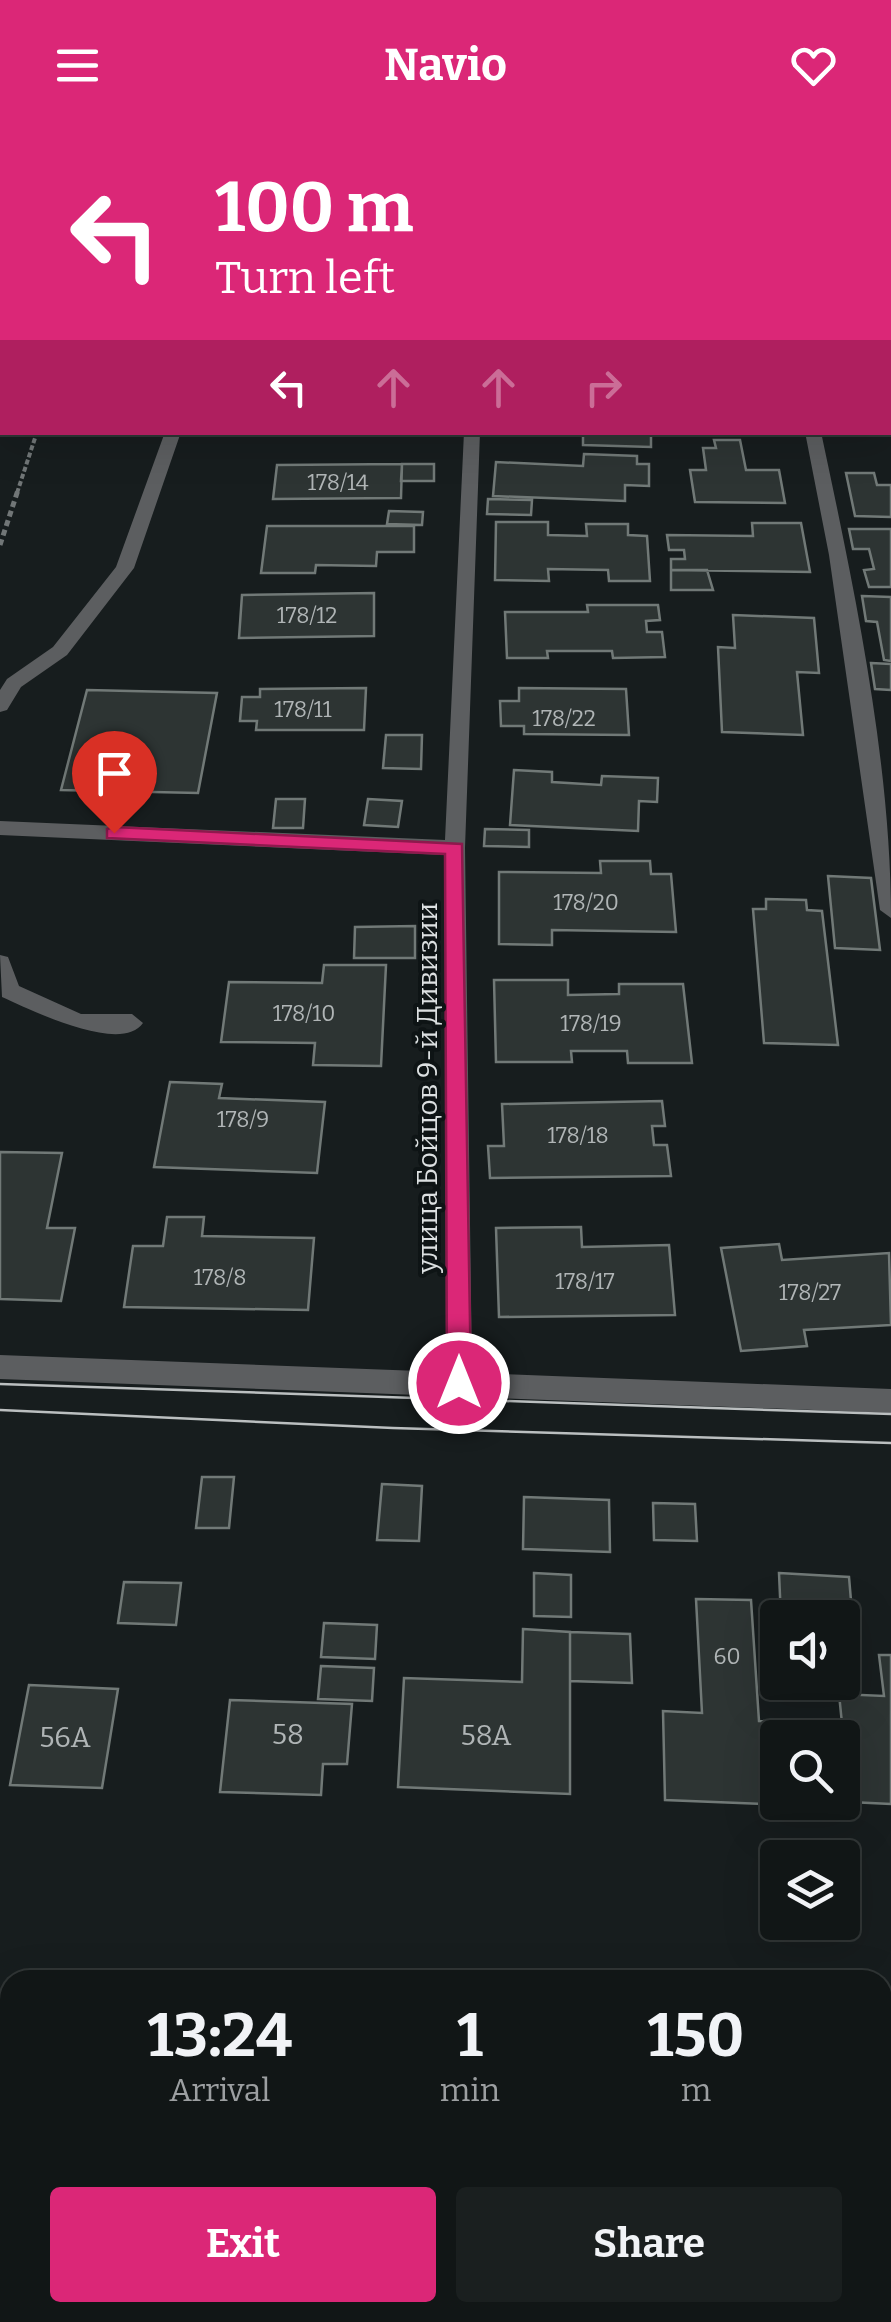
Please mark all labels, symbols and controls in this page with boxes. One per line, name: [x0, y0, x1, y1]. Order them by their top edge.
icon: menu: [50, 38, 105, 93]
text: Navio: [384, 38, 507, 92]
icon: heart: [786, 38, 841, 93]
text: 100 m: [215, 166, 414, 250]
icon: left: [50, 170, 180, 300]
text: Turn left: [215, 251, 395, 305]
icon: left: [261, 360, 316, 415]
icon: ahead: [366, 360, 421, 415]
icon: ahead: [471, 360, 526, 415]
icon: right: [576, 360, 631, 415]
house number: 178/14: [307, 469, 369, 496]
house number: 178/12: [277, 602, 337, 629]
house number: 178/11: [274, 696, 332, 723]
house number: 178/22: [532, 705, 596, 732]
pin: [72, 731, 157, 834]
icon: arrive: [87, 746, 142, 801]
house number: 178/20: [553, 889, 619, 916]
street label: улица Бойцов 9-й Дивизии: [411, 902, 444, 1275]
house number: 178/10: [273, 1000, 335, 1027]
house number: 178/19: [560, 1010, 622, 1037]
house number: 178/9: [217, 1106, 269, 1133]
house number: 178/18: [547, 1122, 609, 1149]
house number: 178/8: [194, 1264, 246, 1291]
house number: 178/17: [555, 1268, 615, 1295]
house number: 178/27: [779, 1279, 841, 1306]
position arrow: [407, 1331, 511, 1435]
map controls: [760, 1600, 860, 1940]
button: sound: [760, 1600, 860, 1700]
house number: 60: [713, 1643, 741, 1670]
house number: 58: [272, 1718, 304, 1751]
house number: 58А: [461, 1719, 511, 1752]
button: search: [760, 1720, 860, 1820]
house number: 56А: [39, 1721, 91, 1754]
button: layers: [760, 1840, 860, 1940]
text: 13:24: [148, 2000, 292, 2072]
text: 1: [457, 2000, 483, 2072]
text: 150: [648, 2000, 744, 2072]
text: Arrival: [169, 2071, 271, 2109]
text: min: [440, 2071, 500, 2109]
text: m: [681, 2071, 711, 2109]
button: Exit: [50, 2187, 436, 2302]
button: Share: [456, 2187, 842, 2302]

